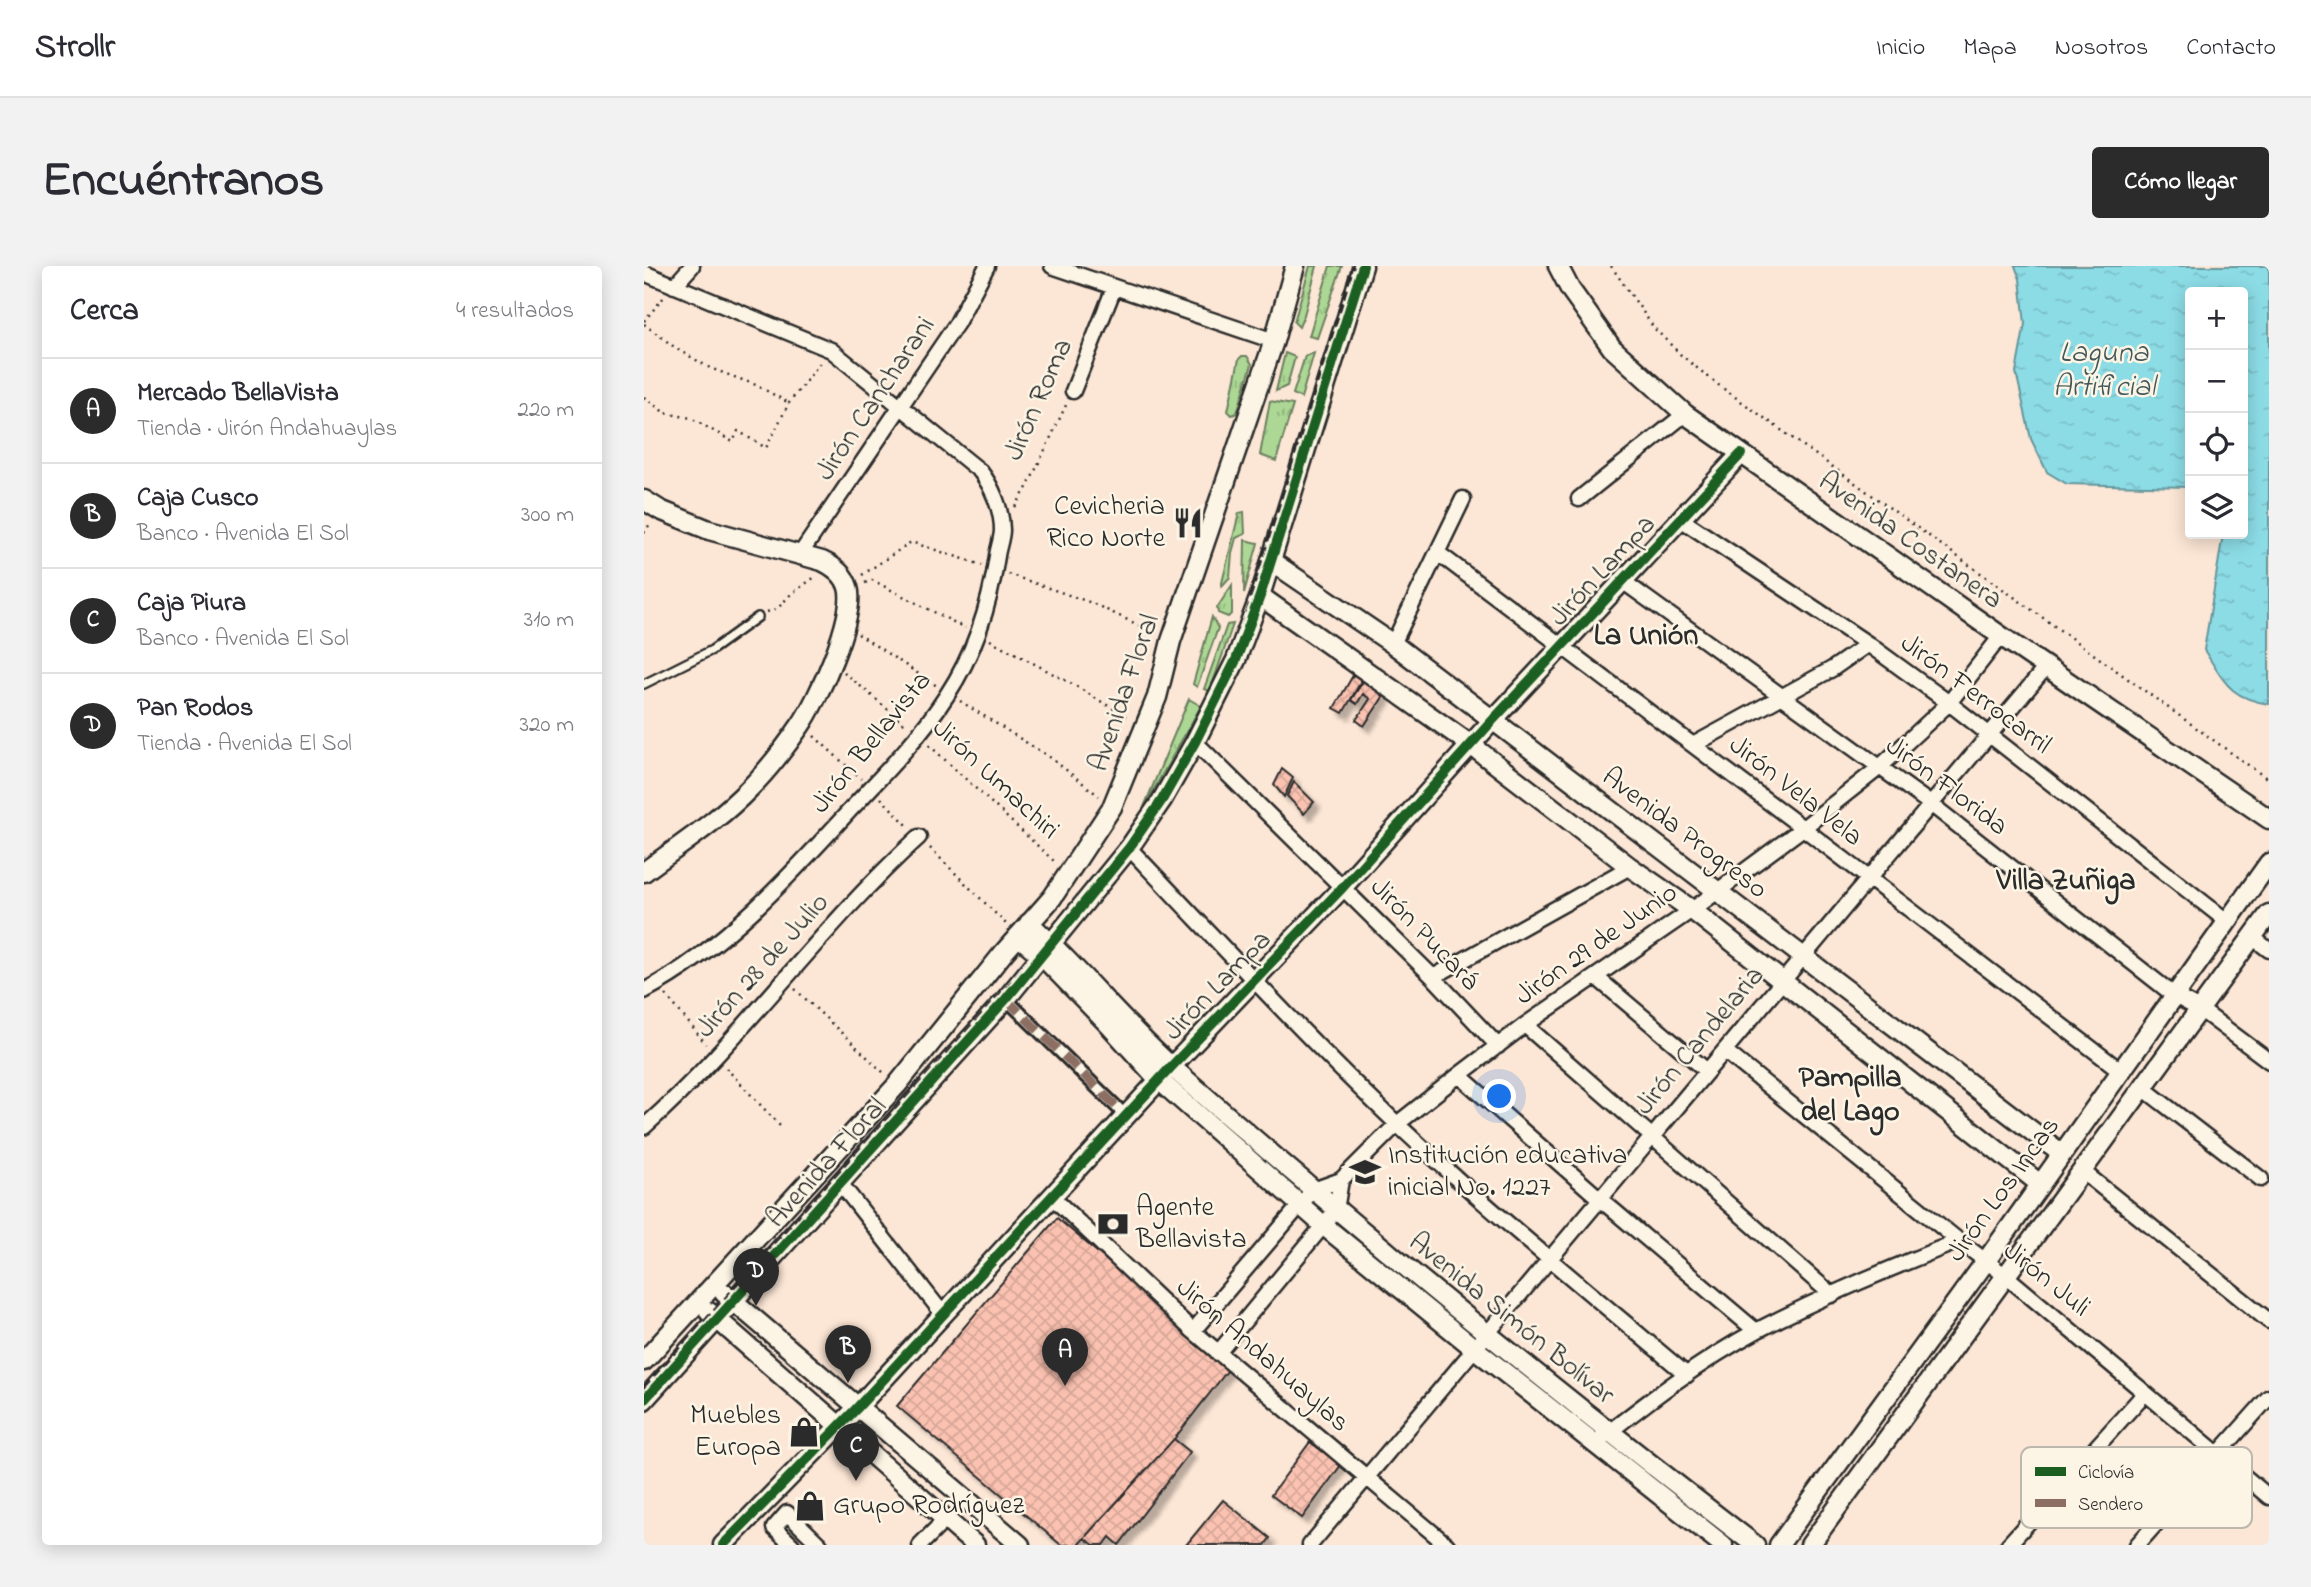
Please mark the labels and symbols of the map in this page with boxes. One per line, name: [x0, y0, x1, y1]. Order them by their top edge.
street label: Jirón Cancharani: [806, 309, 946, 489]
street label: Jirón Roma: [994, 332, 1084, 468]
water label: Laguna Artificial: [2053, 332, 2159, 410]
street label: Avenida Costanera: [1809, 462, 2011, 620]
place label: Cevicheria Rico Norte: [1046, 487, 1165, 560]
restaurant icon: Cevicheria Rico Norte: [1171, 506, 1205, 540]
street label: Jirón Lampa: [1540, 506, 1666, 636]
street label: Avenida Floral: [1079, 609, 1171, 777]
district label: La Unión: [1594, 615, 1698, 659]
street label: Jirón Ferrocarril: [1891, 624, 2059, 766]
street label: Jirón Bellavista: [802, 663, 942, 823]
street label: Jirón Umachiri: [922, 710, 1068, 850]
street label: Jirón Vela Vela: [1719, 726, 1871, 858]
street label: Jirón Florida: [1876, 727, 2016, 847]
street label: Avenida Progreso: [1592, 758, 1776, 910]
district label: Villa Zuñiga: [1996, 860, 2135, 905]
street label: Jirón Pucará: [1359, 869, 1489, 1001]
street label: Jirón 29 de Junio: [1507, 874, 1687, 1016]
street label: Jirón 28 de Julio: [686, 884, 840, 1048]
street label: Jirón Lampa: [1155, 921, 1281, 1051]
street label: Jirón Candelaria: [1625, 957, 1775, 1125]
district label: Pampilla del Lago: [1798, 1057, 1902, 1136]
your location: [1482, 1079, 1516, 1113]
street label: Avenida Floral: [757, 1088, 897, 1238]
street label: Jirón Los Incas: [1937, 1109, 2071, 1271]
place label: Institución educativa inicial No. 1227: [1388, 1136, 1627, 1209]
school or university icon: Institución educativa inicial No. 1227: [1348, 1155, 1382, 1189]
place label: Agente Bellavista: [1135, 1188, 1247, 1261]
bank icon: Agente Bellavista: [1096, 1207, 1130, 1241]
street label: Avenida Simón Bolívar: [1399, 1223, 1623, 1415]
street label: Jirón Juli: [1993, 1232, 2099, 1328]
pin: D: [733, 1248, 779, 1306]
street label: Jirón Andahuaylas: [1166, 1269, 1358, 1443]
pin: B: [825, 1325, 871, 1383]
pin: A: [1042, 1328, 1088, 1386]
place label: Muebles Europa: [690, 1396, 781, 1469]
shop icon: Muebles Europa: [787, 1415, 821, 1449]
pin: C: [833, 1423, 879, 1481]
legend: [2021, 1447, 2252, 1528]
text: Ciclovía: [2078, 1460, 2134, 1487]
place label: Grupo Rodríguez: [833, 1486, 1025, 1527]
shop icon: Grupo Rodríguez: [793, 1489, 827, 1523]
text: Sendero: [2078, 1492, 2143, 1519]

